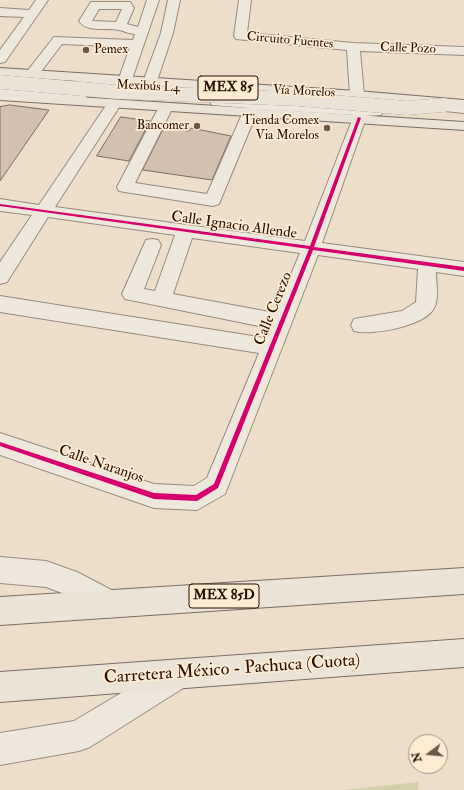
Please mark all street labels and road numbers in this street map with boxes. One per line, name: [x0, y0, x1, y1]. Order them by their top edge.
street label: Circuito Fuentes: [246, 29, 334, 53]
street label: Calle Pozo: [380, 40, 436, 58]
road number: MEX 85: [198, 76, 258, 100]
street label: Mexibús L4: [116, 78, 180, 96]
street label: Vía Morelos: [272, 83, 336, 101]
street label: Calle Ignacio Allende: [170, 208, 298, 244]
street label: Calle Cerezo: [251, 270, 297, 348]
street label: Calle Naranjos: [56, 442, 146, 488]
road number: MEX 85D: [189, 584, 259, 608]
street label: Carretera México - Pachuca (Cuota): [103, 650, 361, 690]

